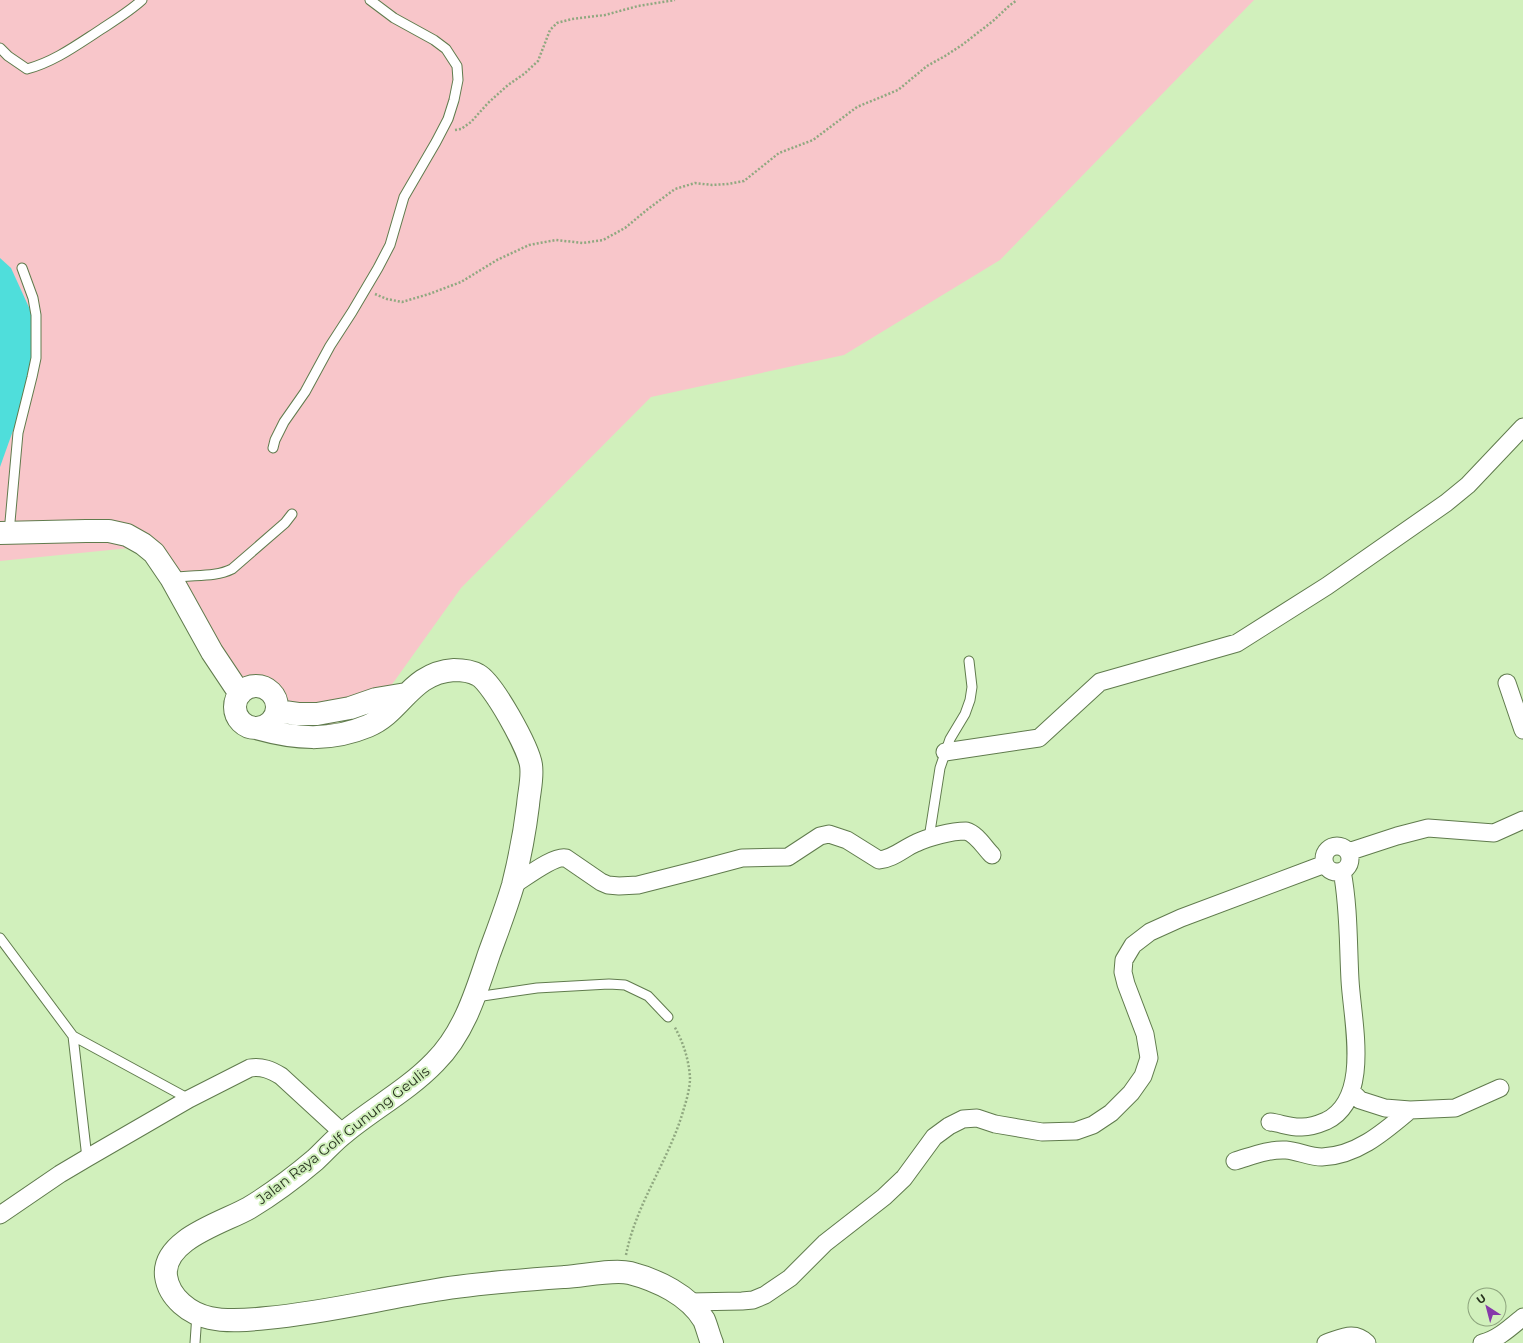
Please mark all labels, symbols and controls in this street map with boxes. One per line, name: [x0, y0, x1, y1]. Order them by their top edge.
street label: Jalan Raya Golf Gunung Geulis: [252, 1062, 433, 1209]
north arrow: [1467, 1287, 1507, 1327]
text: U: [1473, 1291, 1489, 1307]

